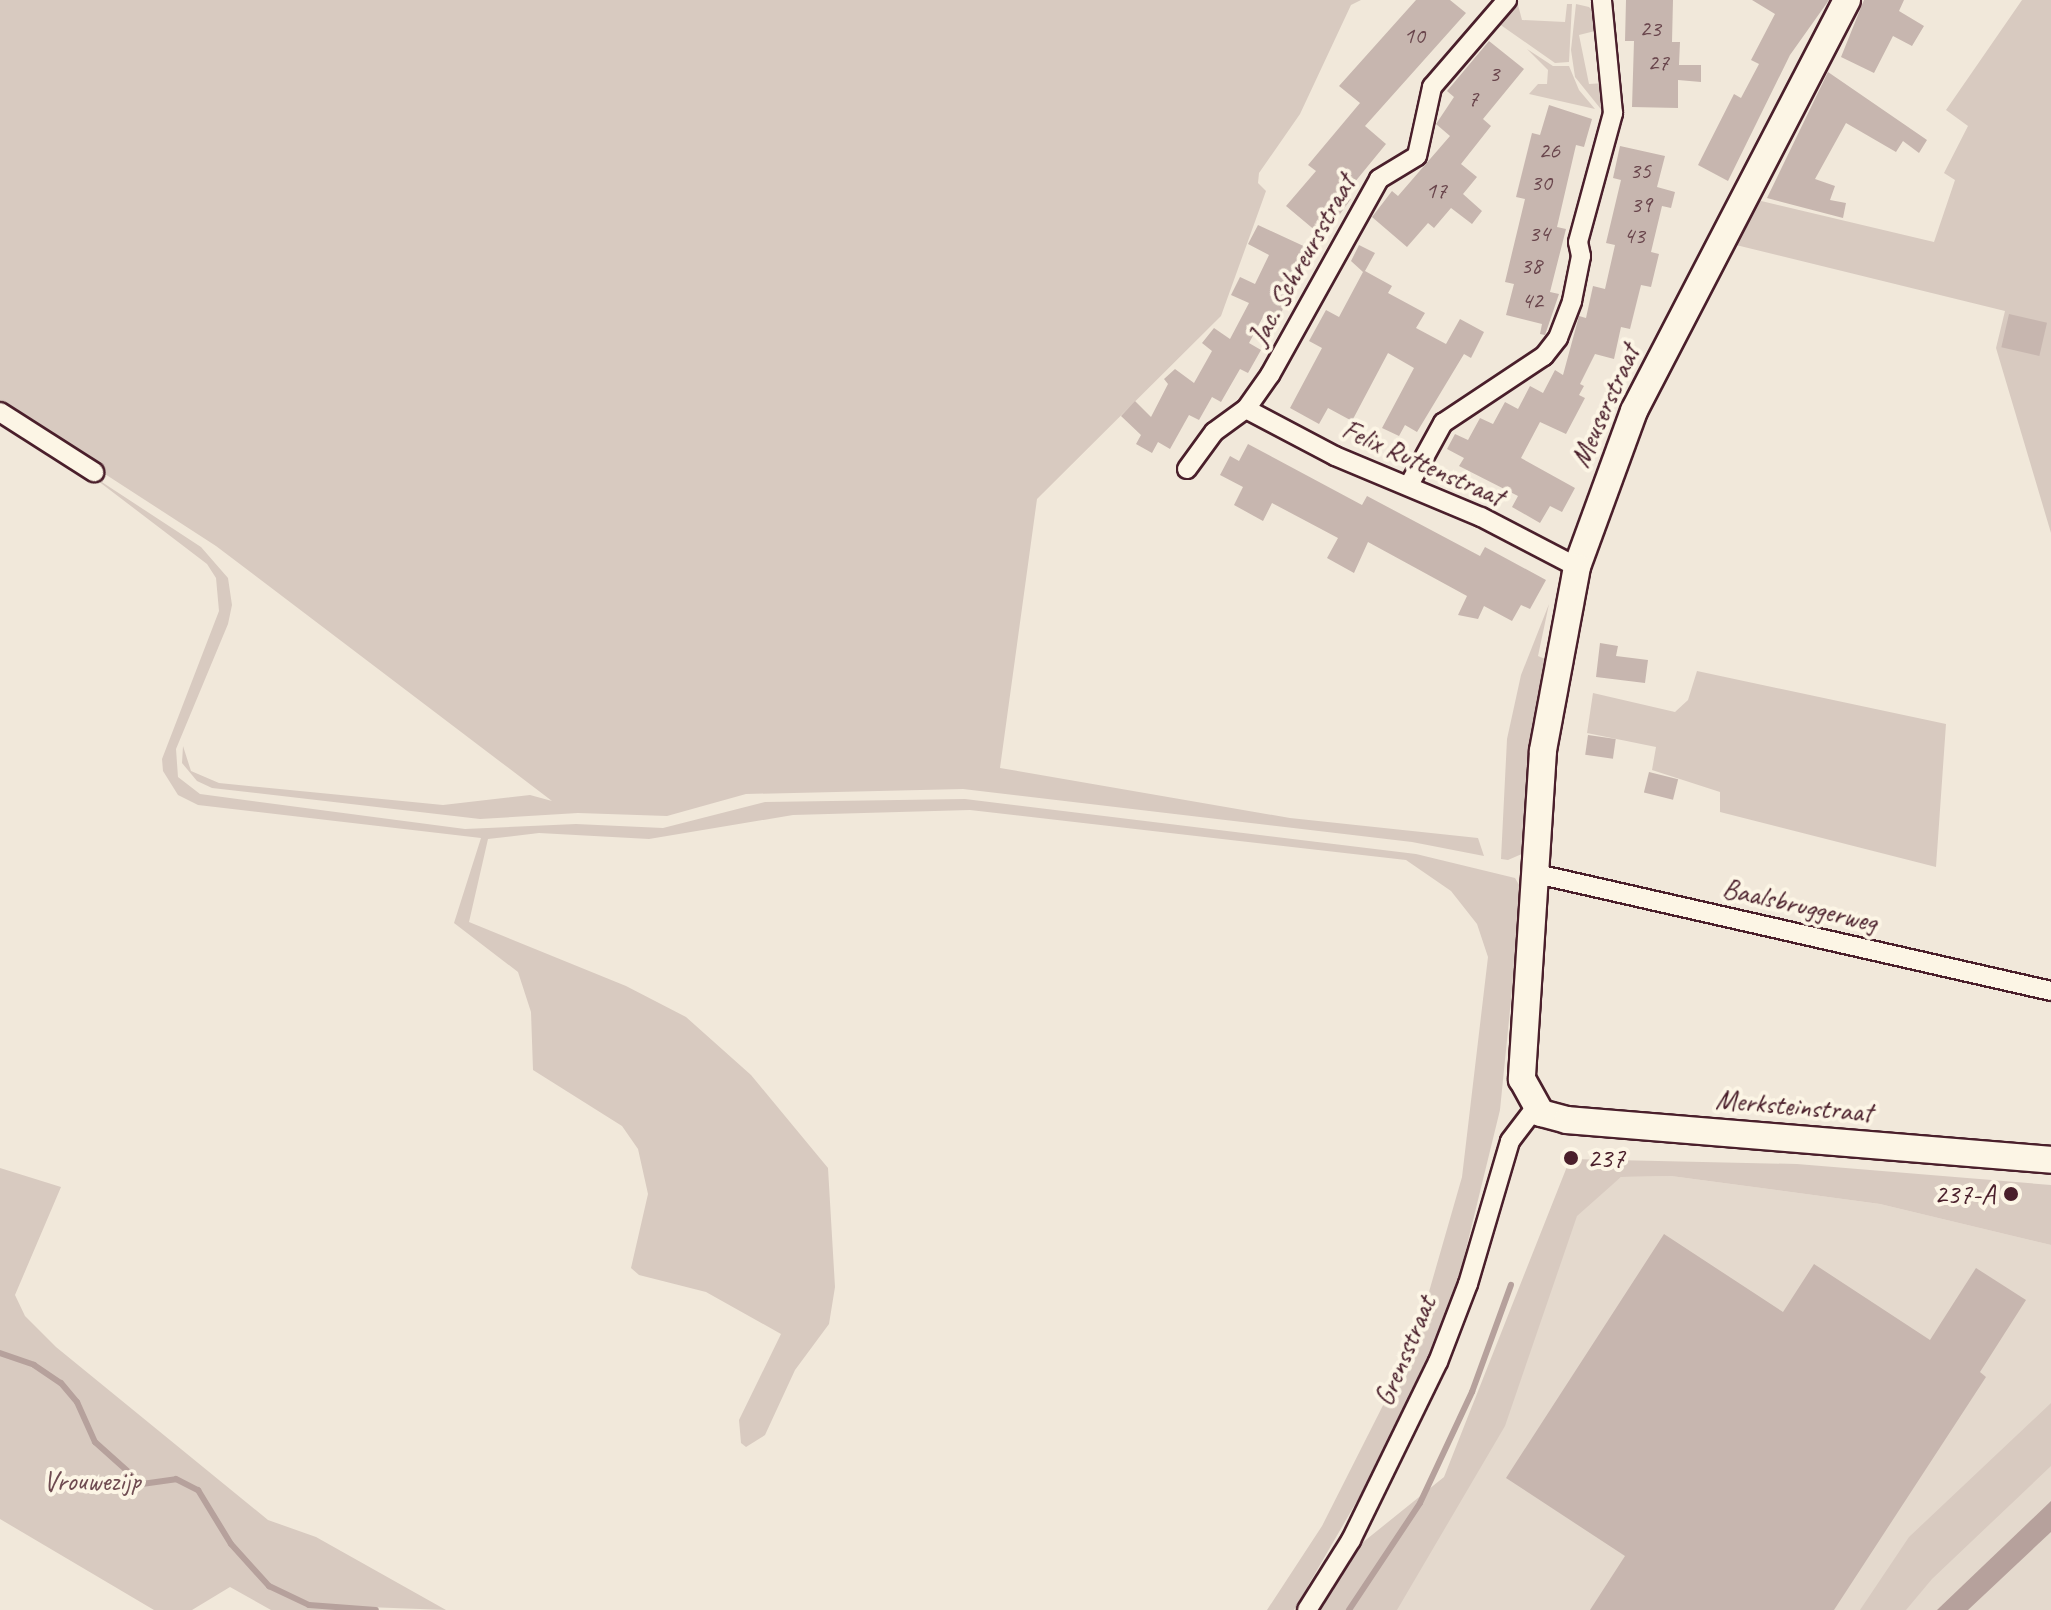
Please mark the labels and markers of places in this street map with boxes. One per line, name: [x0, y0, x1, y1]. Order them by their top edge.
place label: 237: [1587, 1141, 1625, 1175]
marker: 237: [1562, 1149, 1580, 1167]
place label: 237-A: [1934, 1177, 1995, 1211]
marker: 237-A: [2002, 1185, 2020, 1203]

